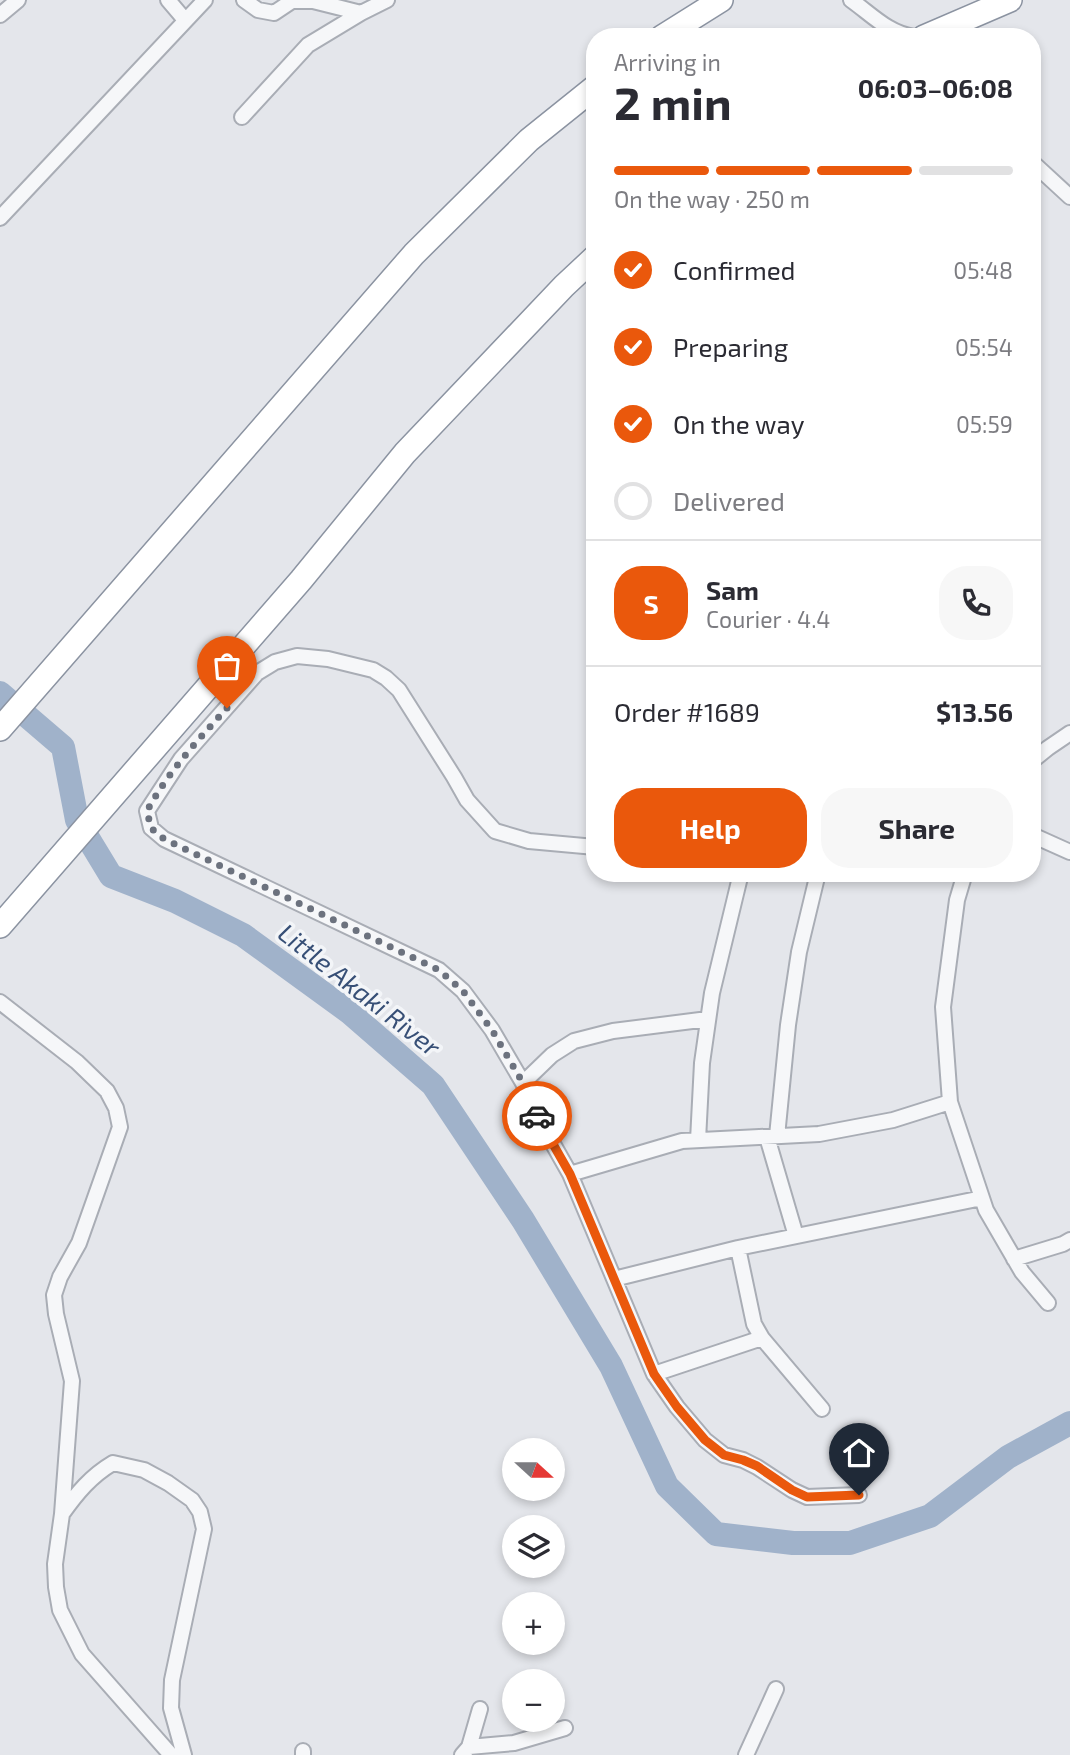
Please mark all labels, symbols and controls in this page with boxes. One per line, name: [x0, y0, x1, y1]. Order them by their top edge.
text: Arriving in: [614, 48, 721, 76]
text: 06:03–06:08: [858, 72, 1013, 103]
text: 2 min: [614, 74, 732, 129]
text: On the way · 250 m: [614, 185, 810, 213]
icon: check: [614, 251, 652, 289]
text: Confirmed: [673, 254, 796, 285]
text: 05:48: [953, 256, 1013, 284]
icon: check: [614, 328, 652, 366]
text: Preparing: [673, 331, 788, 362]
text: 05:54: [955, 333, 1013, 361]
icon: check: [614, 405, 652, 443]
text: On the way: [673, 408, 804, 439]
text: 05:59: [956, 410, 1013, 438]
text: Delivered: [673, 485, 785, 516]
button: phone: [939, 566, 1013, 640]
text: Sam: [706, 574, 759, 605]
text: S: [643, 588, 659, 619]
text: Courier · 4.4: [706, 605, 830, 633]
pin: [197, 636, 257, 708]
icon: bag: [208, 647, 246, 685]
text: Order #1689: [614, 696, 760, 727]
text: $13.56: [936, 696, 1013, 727]
button: Help: [614, 788, 807, 868]
button: Share: [821, 788, 1013, 868]
water label: Little Akaki River: [273, 916, 448, 1062]
courier: [502, 1081, 572, 1151]
icon: car: [518, 1097, 556, 1135]
pin: [829, 1423, 889, 1495]
icon: home: [840, 1434, 878, 1472]
north arrow: [502, 1438, 565, 1502]
map controls: [502, 1438, 565, 1732]
button: layers: [502, 1515, 565, 1578]
button: +: [502, 1592, 565, 1655]
button: −: [502, 1669, 565, 1732]

